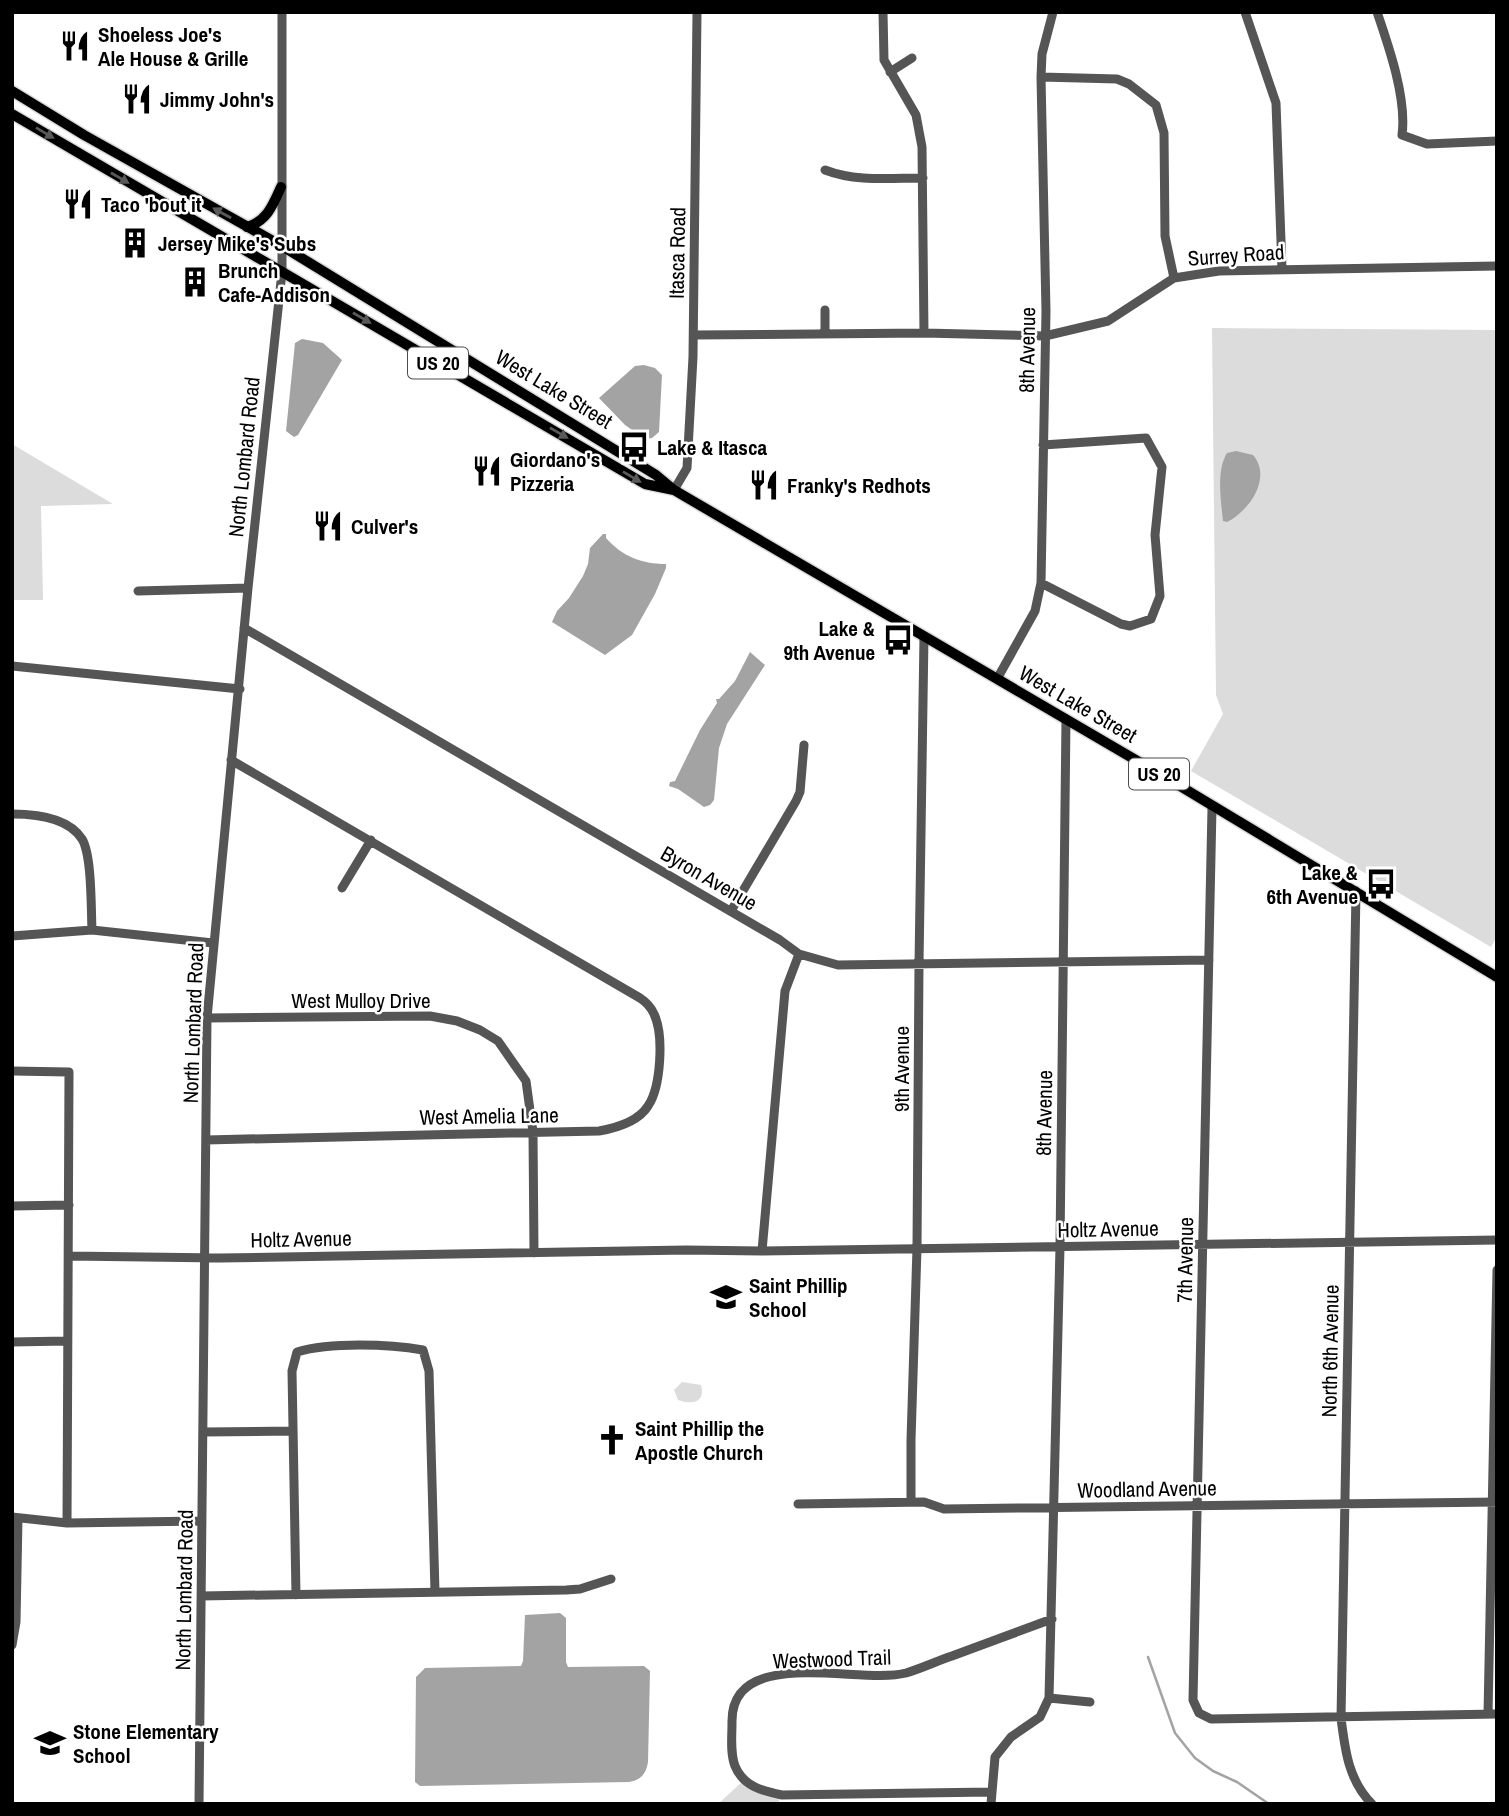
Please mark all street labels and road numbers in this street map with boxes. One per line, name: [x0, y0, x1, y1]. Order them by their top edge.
street label: Itasca Road: [662, 207, 692, 299]
street label: Surrey Road: [1187, 237, 1285, 273]
street label: 8th Avenue: [1012, 307, 1042, 393]
street label: West Lake Street: [490, 343, 618, 435]
road number: US 20: [408, 348, 468, 378]
street label: North Lombard Road: [221, 376, 267, 538]
street label: West Lake Street: [1014, 658, 1143, 750]
road number: US 20: [1129, 758, 1189, 790]
street label: Byron Avenue: [655, 839, 763, 917]
street label: North Lombard Road: [176, 942, 210, 1104]
street label: West Mulloy Drive: [291, 986, 431, 1015]
street label: 9th Avenue: [887, 1026, 916, 1112]
street label: 8th Avenue: [1029, 1070, 1059, 1156]
street label: West Amelia Lane: [419, 1100, 559, 1132]
street label: Holtz Avenue: [1057, 1214, 1159, 1244]
street label: 7th Avenue: [1170, 1217, 1200, 1303]
street label: Holtz Avenue: [250, 1224, 352, 1254]
street label: North 6th Avenue: [1314, 1284, 1346, 1418]
street label: Woodland Avenue: [1077, 1473, 1217, 1505]
street label: North Lombard Road: [168, 1509, 200, 1671]
street label: Westwood Trail: [772, 1642, 892, 1676]

